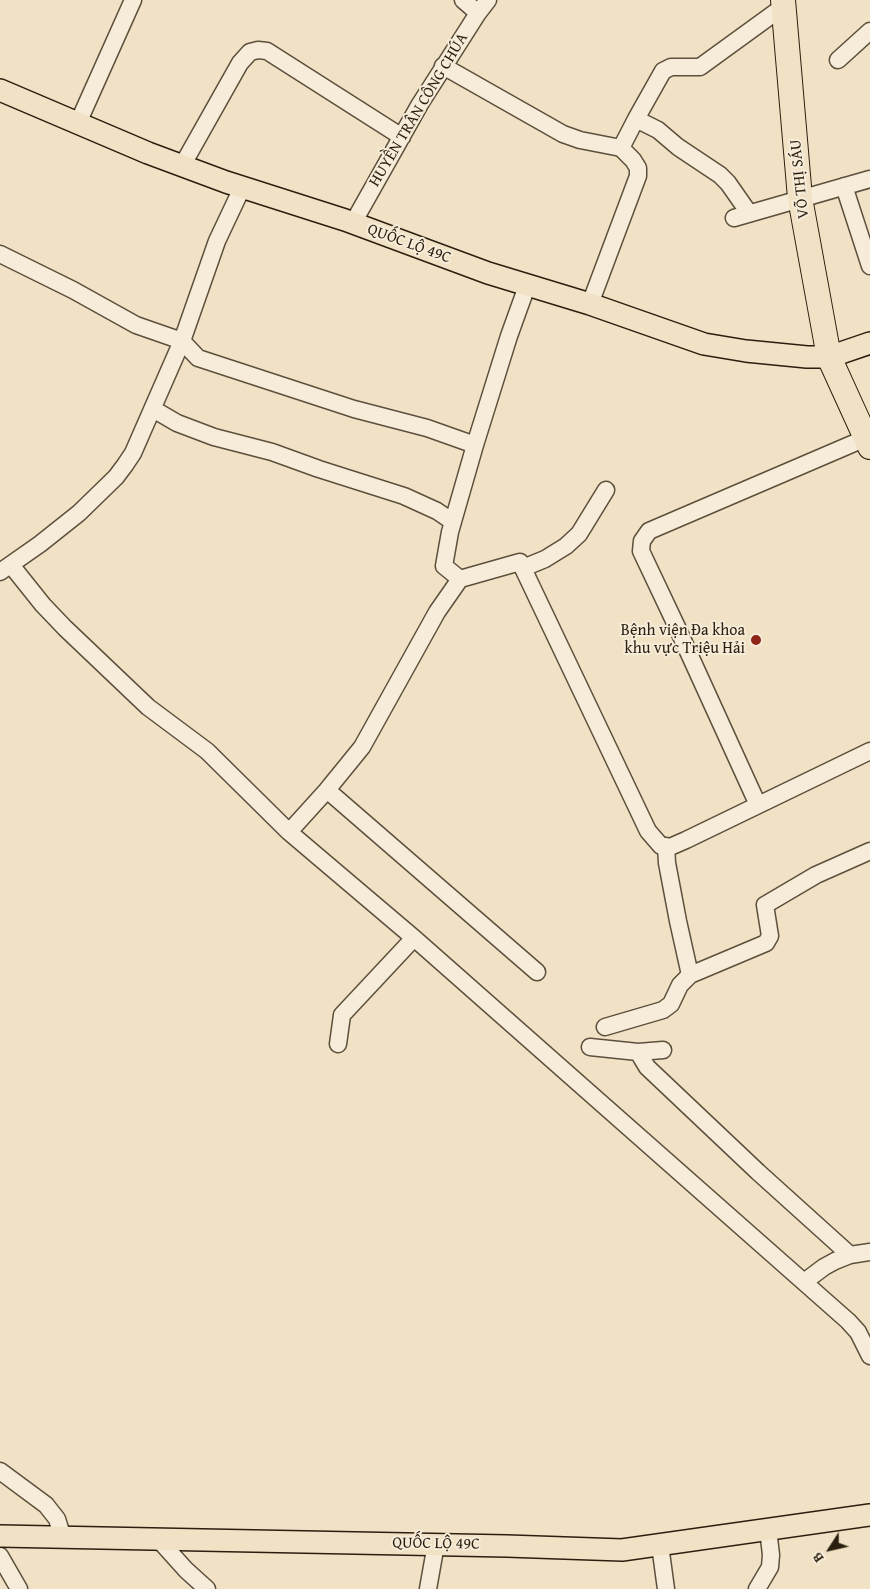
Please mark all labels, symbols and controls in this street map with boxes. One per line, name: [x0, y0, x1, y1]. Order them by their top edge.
street label: HUYỀN TRÂN CÔNG CHÚA: [365, 30, 473, 190]
street label: VÕ THỊ SÁU: [786, 138, 814, 220]
street label: QUỐC LỘ 49C: [365, 220, 453, 268]
place label: Bệnh viện Đa khoa khu vực Triệu Hải: [621, 621, 745, 659]
marker: Bệnh viện Đa khoa khu vực Triệu Hải: [749, 633, 763, 647]
north arrow: [805, 1524, 855, 1574]
street label: QUỐC LỘ 49C: [392, 1534, 480, 1554]
text: B: [807, 1548, 828, 1567]

